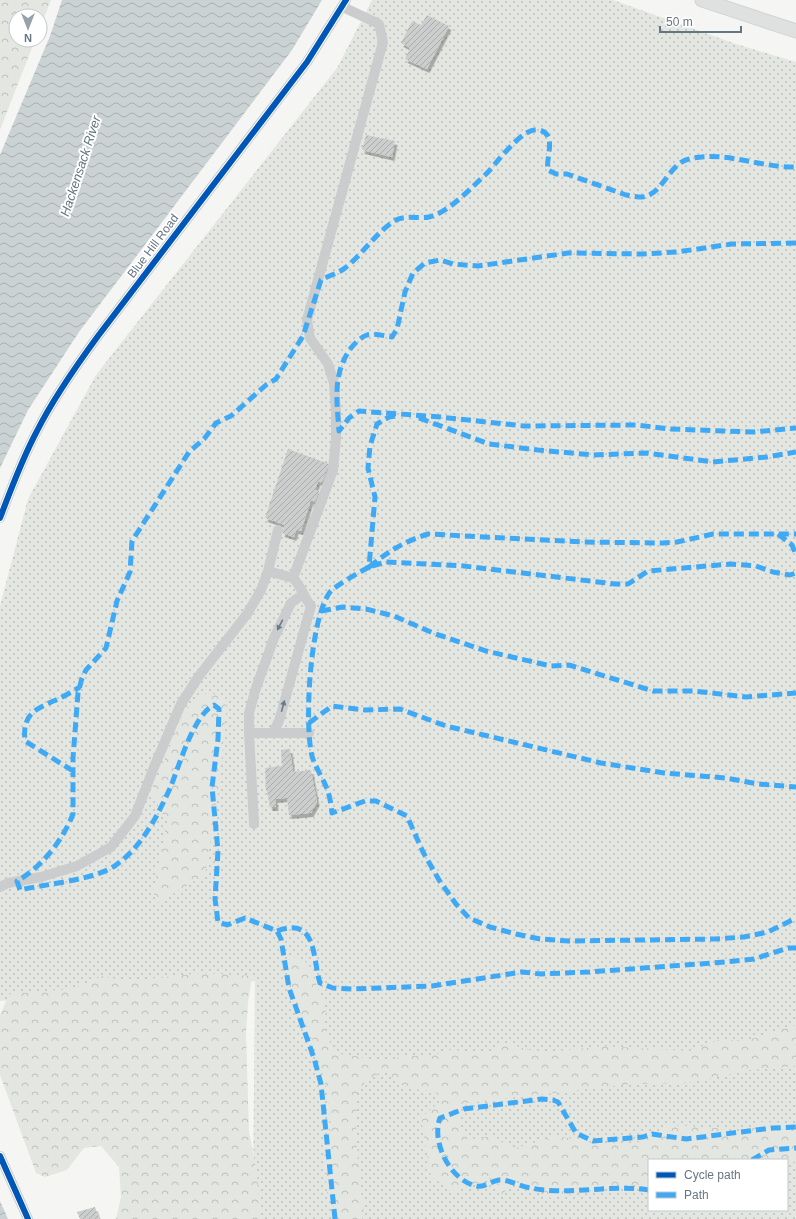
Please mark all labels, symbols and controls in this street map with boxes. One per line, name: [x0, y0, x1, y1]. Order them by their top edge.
north arrow: [8, 8, 48, 48]
scale bar: [660, 8, 741, 34]
text: 50 m: [666, 15, 693, 29]
text: N: [24, 32, 32, 44]
water label: Hackensack River: [57, 113, 104, 218]
street label: Blue Hill Road: [125, 211, 181, 281]
one-way arrow: [277, 620, 283, 631]
one-way arrow: [281, 700, 287, 712]
legend: [648, 1159, 788, 1211]
text: Cycle path: [684, 1168, 741, 1182]
text: Path: [684, 1188, 709, 1202]

